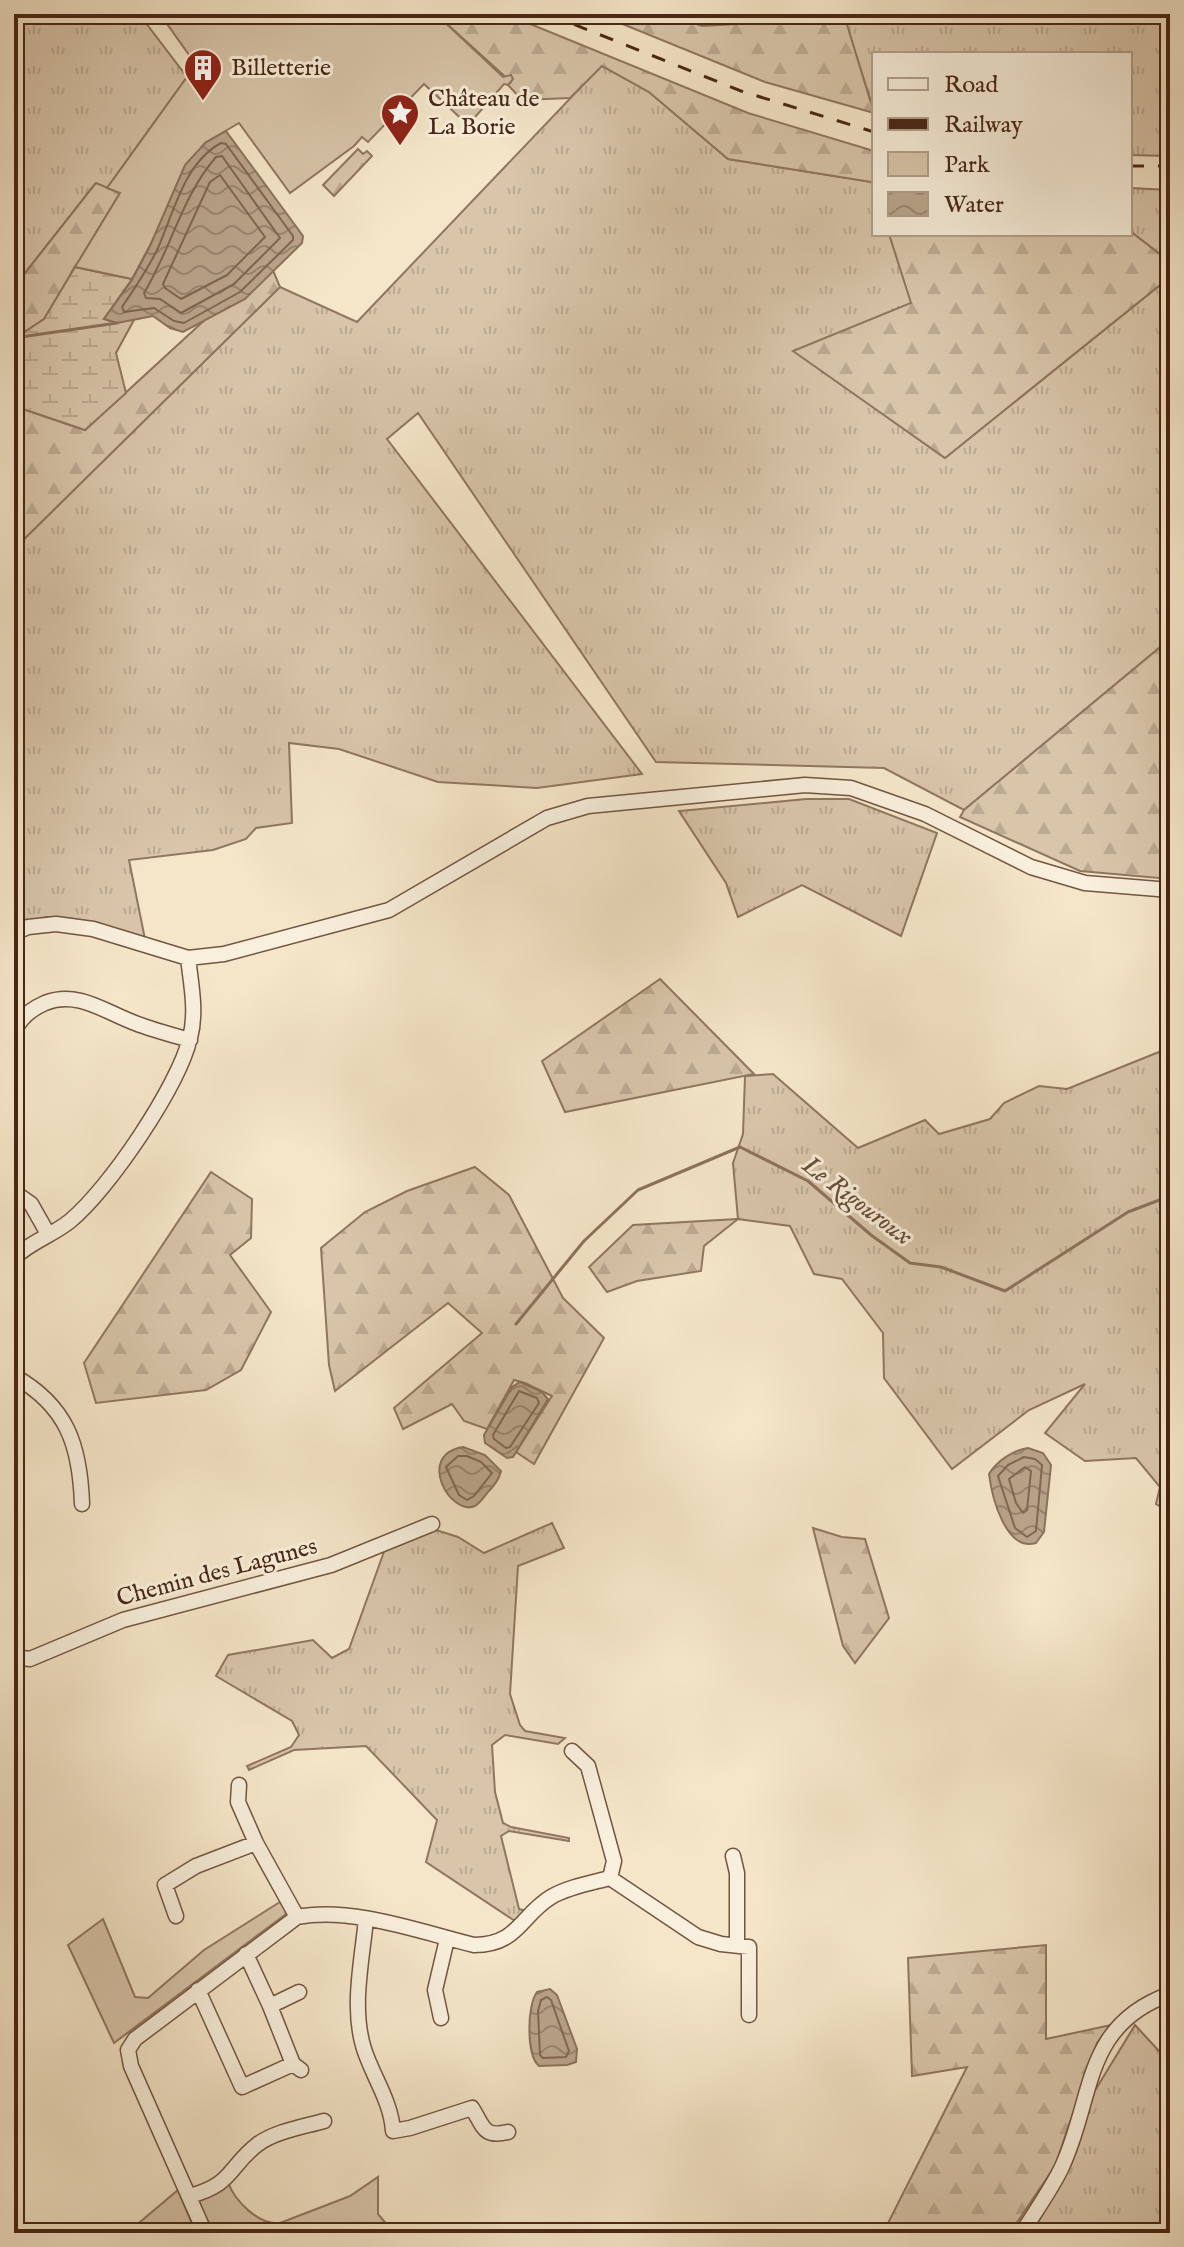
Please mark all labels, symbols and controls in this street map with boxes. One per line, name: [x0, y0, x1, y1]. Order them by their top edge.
building icon: Billetterie: [182, 47, 224, 102]
legend: [872, 52, 1132, 236]
place label: Billetterie: [231, 53, 331, 84]
text: Road: [944, 70, 998, 101]
place label: Château de La Borie: [428, 84, 539, 143]
place icon: Château de La Borie: [379, 92, 421, 147]
text: Railway: [944, 110, 1023, 141]
text: Park: [944, 150, 990, 181]
text: Water: [944, 190, 1004, 221]
water label: Le Rigouroux: [794, 1148, 919, 1254]
street label: Chemin des Lagunes: [113, 1531, 321, 1615]

